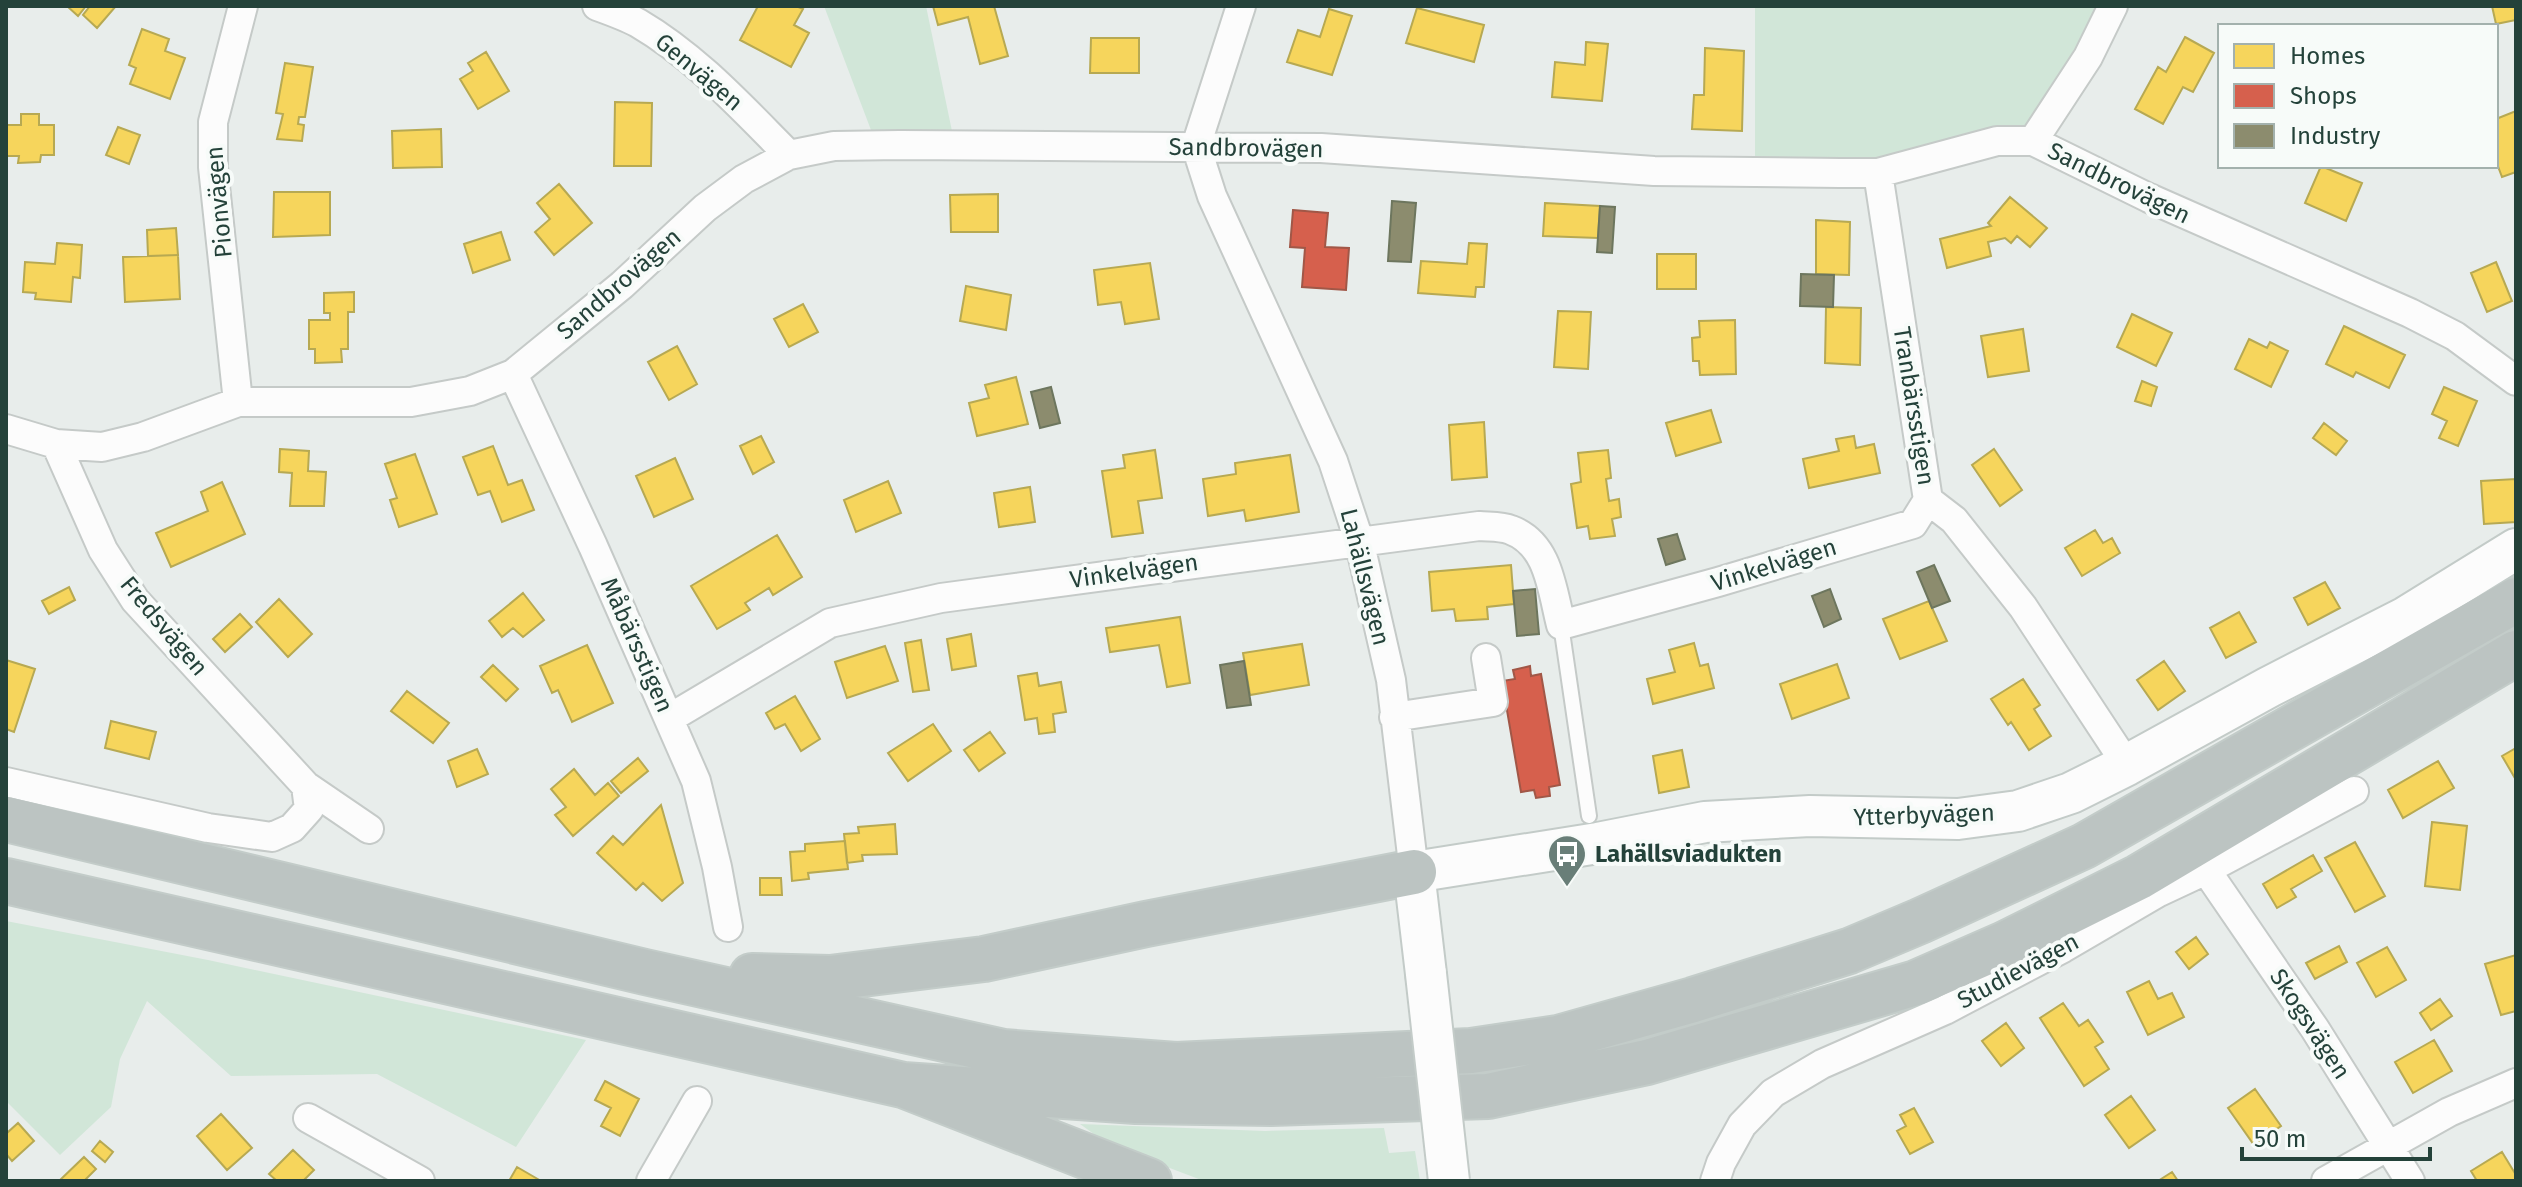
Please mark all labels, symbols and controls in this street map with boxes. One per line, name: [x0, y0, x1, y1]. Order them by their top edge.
legend: [2218, 24, 2498, 168]
street label: Genvägen: [650, 27, 748, 117]
text: Homes: [2290, 42, 2365, 70]
text: Shops: [2290, 82, 2357, 110]
text: Industry: [2290, 122, 2381, 150]
street label: Sandbrovägen: [1168, 133, 1324, 163]
street label: Sandbrovägen: [2043, 136, 2195, 230]
street label: Pionvägen: [200, 145, 238, 259]
street label: Sandbrovägen: [551, 223, 687, 345]
street label: Tranbärsstigen: [1888, 325, 1940, 487]
street label: Lahällsvägen: [1334, 506, 1396, 648]
street label: Vinkelvägen: [1708, 533, 1840, 597]
street label: Vinkelvägen: [1068, 548, 1200, 594]
street label: Fredsvägen: [114, 571, 214, 681]
street label: Måbärsstigen: [595, 573, 679, 717]
street label: Ytterbyvägen: [1853, 799, 1995, 831]
bus stop icon: Lahällsviadukten: [1546, 833, 1588, 888]
place label: Lahällsviadukten: [1595, 840, 1782, 868]
street label: Studievägen: [1953, 927, 2083, 1015]
street label: Skogsvägen: [2264, 964, 2356, 1084]
scale bar: [2242, 1111, 2430, 1161]
text: 50 m: [2254, 1125, 2306, 1153]

